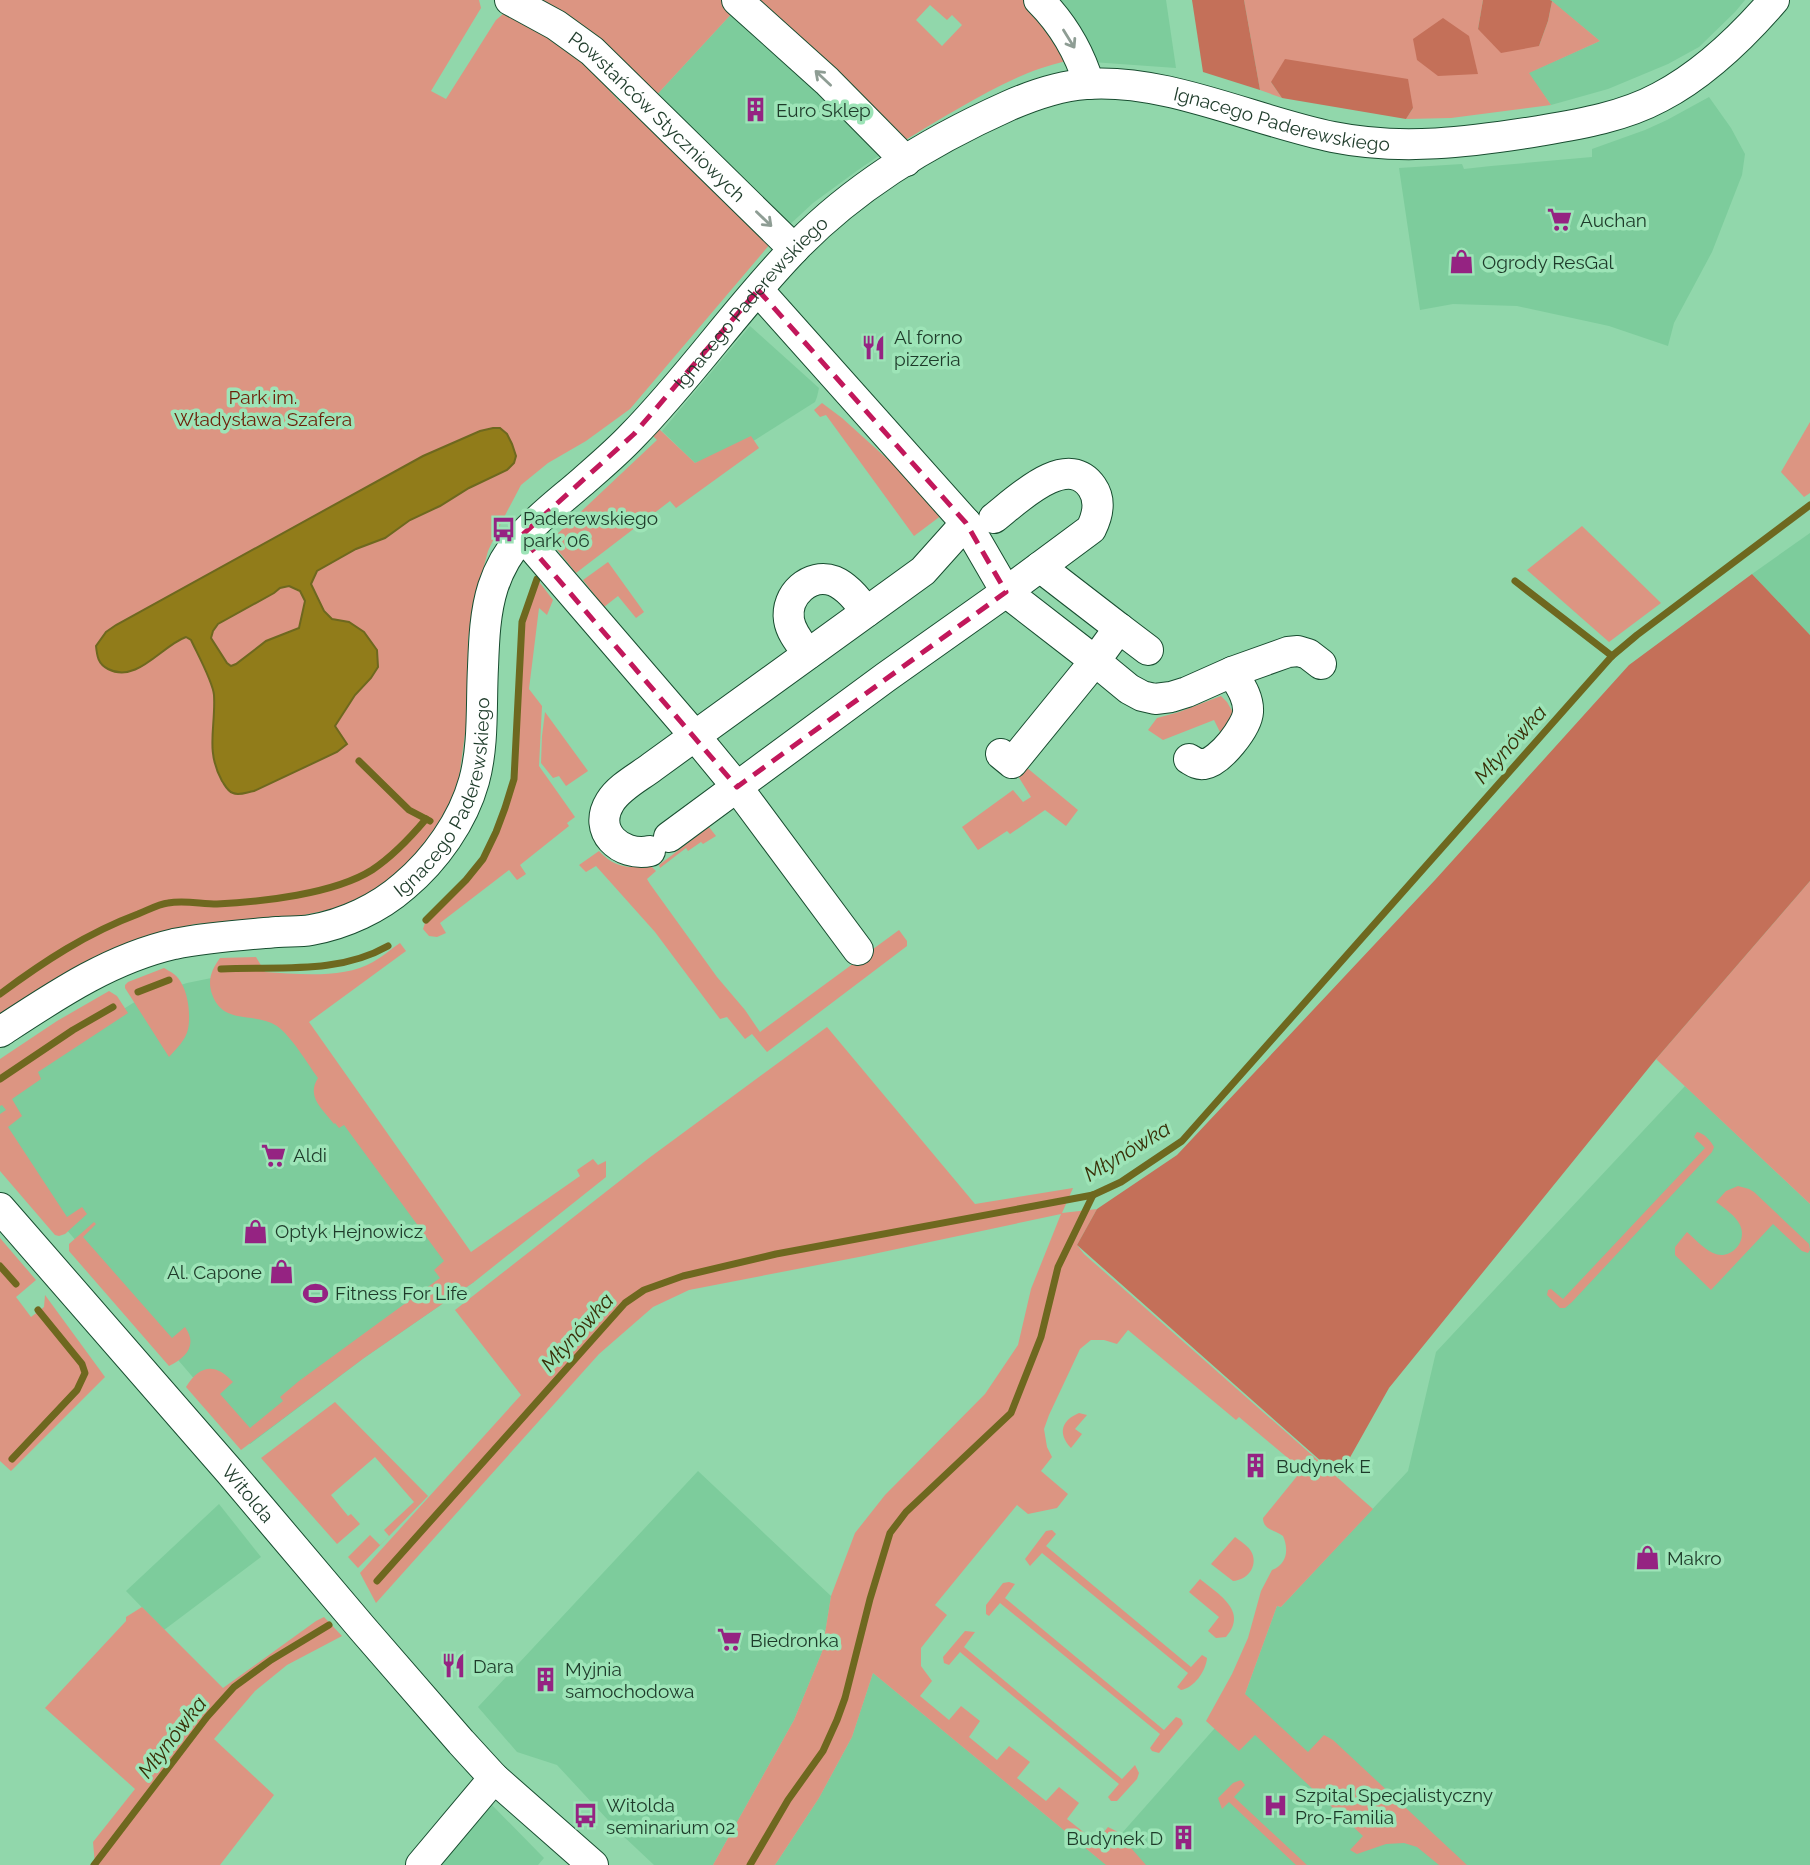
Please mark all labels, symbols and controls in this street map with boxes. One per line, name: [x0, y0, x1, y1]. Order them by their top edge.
street label: Powstańców Styczniowych: [564, 27, 750, 206]
one-way arrow: [1063, 28, 1077, 48]
one-way arrow: [815, 69, 832, 86]
street label: Ignacego Paderewskiego: [1172, 82, 1391, 155]
building icon: Euro Sklep: [742, 96, 770, 124]
place label: Euro Sklep: [776, 99, 871, 121]
supermarket icon: Auchan: [1546, 206, 1574, 234]
place label: Auchan: [1580, 209, 1647, 231]
street label: Ignacego Paderewskiego: [669, 211, 832, 393]
one-way arrow: [756, 211, 773, 228]
shop icon: Ogrody ResGal: [1448, 248, 1476, 276]
place label: Ogrody ResGal: [1482, 251, 1615, 273]
place label: Al forno pizzeria: [894, 326, 963, 370]
restaurant icon: Al forno pizzeria: [860, 334, 888, 362]
park label: Park im. Władysława Szafera: [174, 386, 352, 430]
place label: Paderewskiego park 06: [523, 507, 658, 551]
bus stop icon: Paderewskiego park 06: [489, 515, 517, 543]
street label: Ignacego Paderewskiego: [389, 697, 493, 901]
water label: Młynówka: [1468, 700, 1552, 788]
water label: Młynówka: [1079, 1115, 1175, 1187]
supermarket icon: Aldi: [259, 1141, 287, 1169]
place label: Aldi: [293, 1144, 327, 1166]
shop icon: Optyk Hejnowicz: [241, 1217, 269, 1245]
place label: Optyk Hejnowicz: [275, 1220, 423, 1242]
shop icon: Al. Capone: [268, 1258, 296, 1286]
place label: Al. Capone: [167, 1261, 262, 1283]
sports icon: Fitness For Life: [301, 1279, 329, 1307]
place label: Fitness For Life: [335, 1282, 467, 1304]
water label: Młynówka: [535, 1288, 619, 1376]
building icon: Budynek E: [1242, 1452, 1270, 1480]
place label: Budynek E: [1276, 1455, 1371, 1477]
street label: Witolda: [217, 1460, 279, 1527]
shop icon: Makro: [1633, 1544, 1661, 1572]
place label: Makro: [1667, 1547, 1722, 1569]
supermarket icon: Biedronka: [716, 1626, 744, 1654]
place label: Biedronka: [750, 1629, 839, 1651]
restaurant icon: Dara: [439, 1652, 467, 1680]
place label: Dara: [473, 1655, 514, 1677]
place label: Myjnia samochodowa: [565, 1658, 694, 1702]
building icon: Myjnia samochodowa: [531, 1666, 559, 1694]
water label: Młynówka: [132, 1691, 212, 1783]
place label: Szpital Specjalistyczny Pro-Familia: [1295, 1784, 1493, 1828]
hospital icon: Szpital Specjalistyczny Pro-Familia: [1261, 1792, 1289, 1820]
place label: Witolda seminarium 02: [606, 1794, 735, 1838]
bus stop icon: Witolda seminarium 02: [572, 1802, 600, 1830]
building icon: Budynek D: [1169, 1824, 1197, 1852]
place label: Budynek D: [1066, 1827, 1163, 1849]

